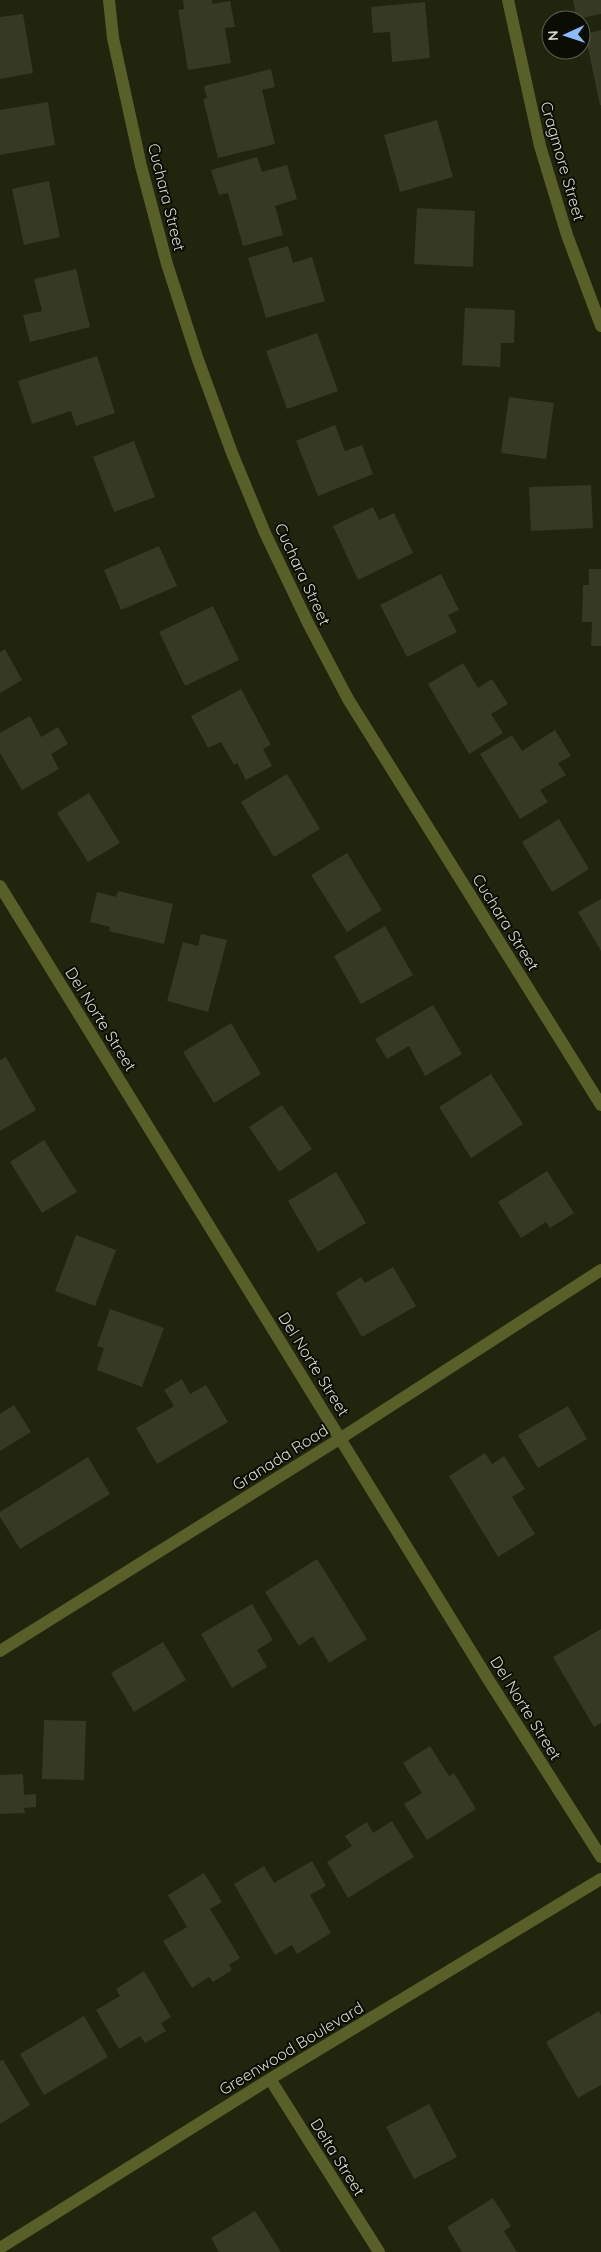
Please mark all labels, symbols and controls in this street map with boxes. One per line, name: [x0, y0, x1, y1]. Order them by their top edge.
north arrow: [541, 10, 591, 60]
text: N: [544, 30, 562, 41]
street label: Cragmore Street: [536, 99, 590, 223]
street label: Cuchara Street: [144, 141, 190, 253]
street label: Cuchara Street: [271, 520, 335, 628]
street label: Cuchara Street: [468, 870, 544, 974]
street label: Del Norte Street: [61, 963, 141, 1075]
street label: Del Norte Street: [274, 1308, 354, 1420]
street label: Granada Road: [228, 1420, 332, 1494]
street label: Del Norte Street: [486, 1652, 566, 1764]
street label: Greenwood Boulevard: [215, 1997, 367, 2099]
street label: Delta Street: [306, 2115, 370, 2199]

